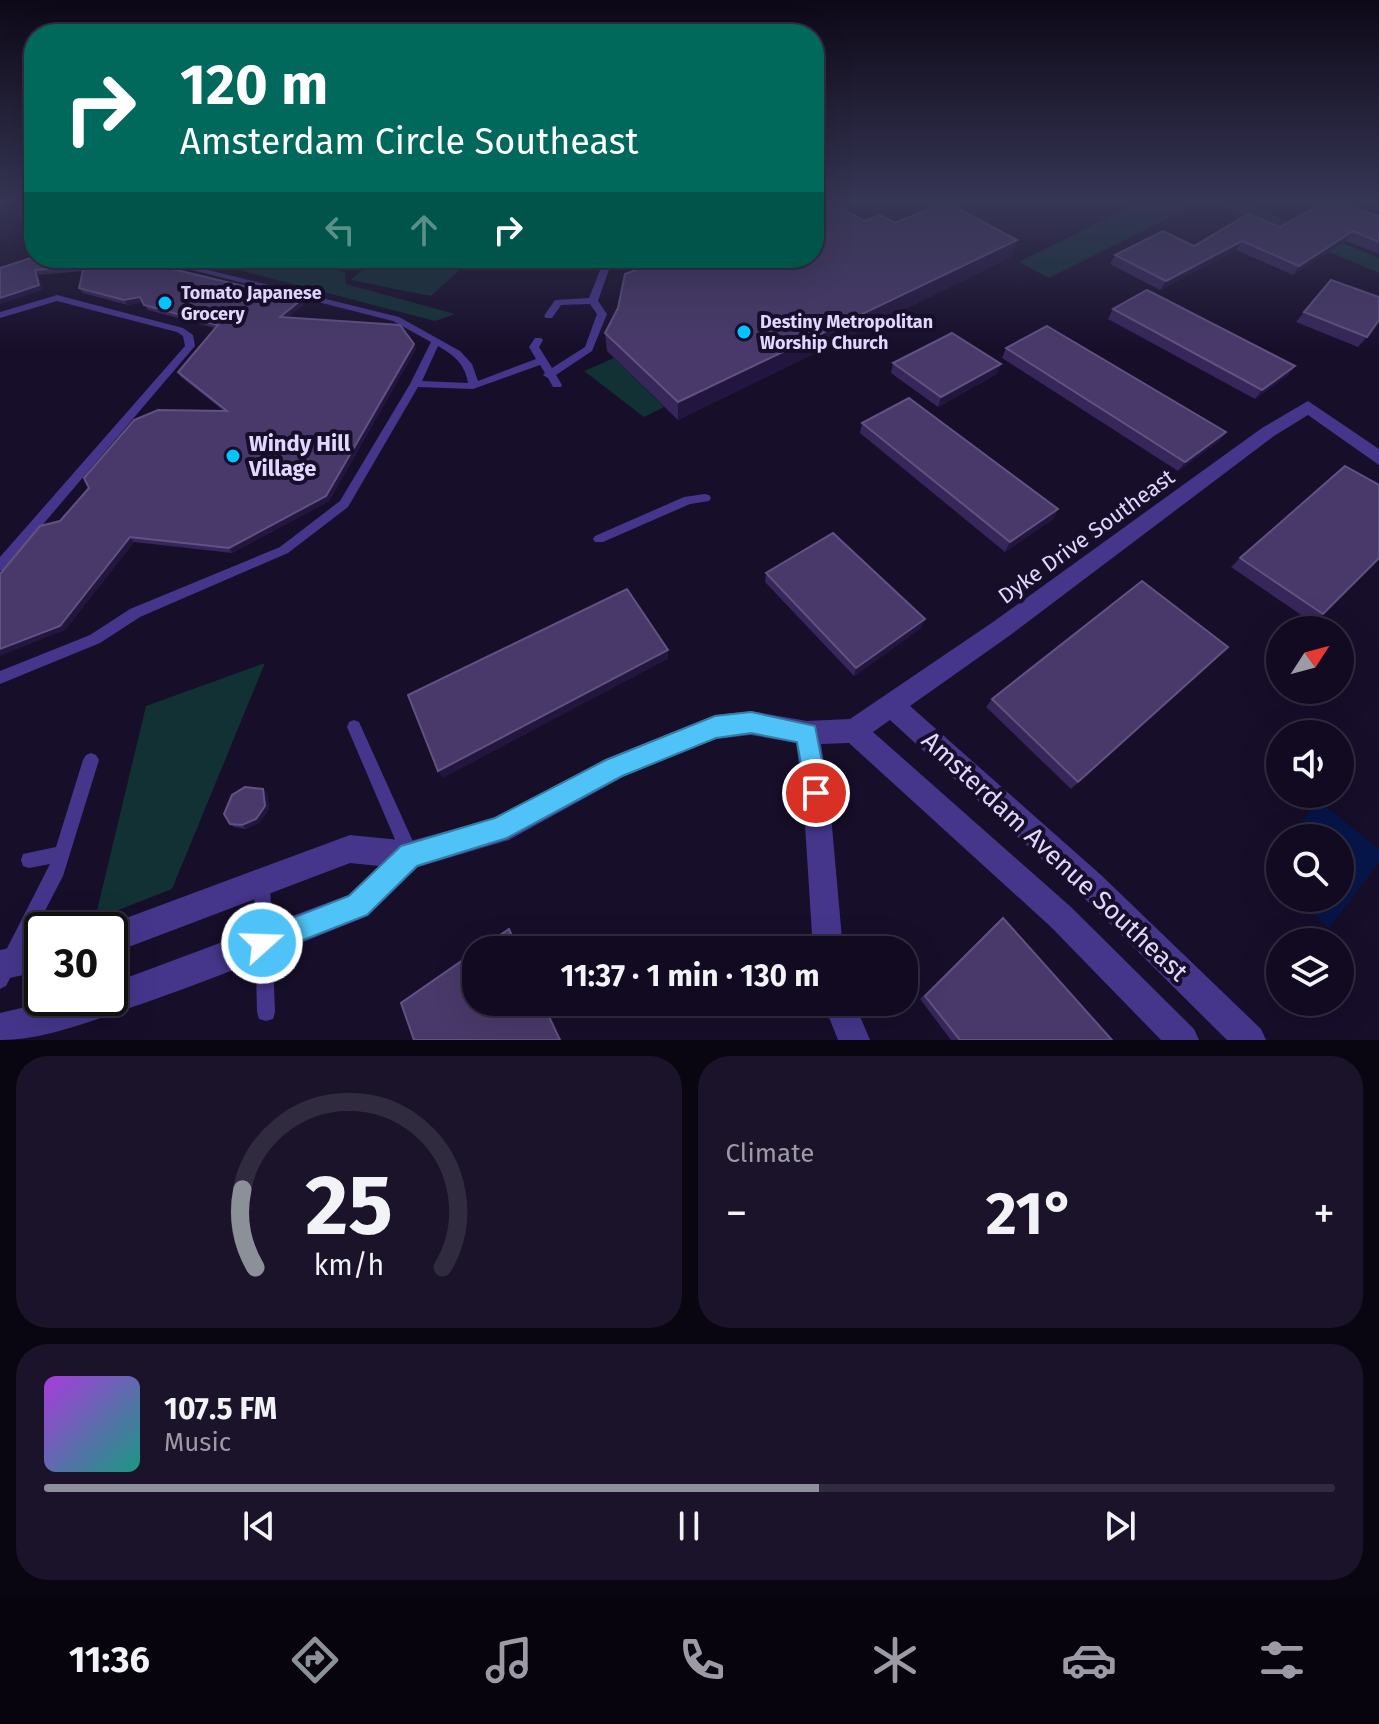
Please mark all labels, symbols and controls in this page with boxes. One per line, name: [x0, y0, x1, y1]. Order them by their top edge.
text: 120 m: [180, 52, 328, 119]
icon: right: [48, 56, 152, 160]
text: Amsterdam Circle Southeast: [180, 120, 639, 164]
icon: left: [318, 208, 362, 252]
icon: ahead: [402, 208, 446, 252]
icon: right: [486, 208, 530, 252]
place label: Tomato Japanese Grocery: [181, 282, 322, 325]
marker: Tomato Japanese Grocery: [156, 294, 174, 312]
place label: Destiny Metropolitan Worship Church: [760, 311, 933, 354]
marker: Destiny Metropolitan Worship Church: [735, 323, 753, 341]
place label: Windy Hill Village: [248, 430, 351, 482]
marker: Windy Hill Village: [224, 447, 242, 465]
street label: Dyke Drive Southeast: [993, 463, 1180, 609]
north arrow: [1266, 616, 1354, 704]
map controls: [1266, 616, 1354, 1016]
button: sound: [1266, 720, 1354, 808]
street label: Amsterdam Avenue Southeast: [915, 725, 1194, 988]
pin: [782, 759, 850, 827]
icon: arrive: [794, 771, 838, 815]
button: search: [1266, 824, 1354, 912]
position arrow: [220, 901, 304, 985]
speed limit sign: 30: [24, 912, 128, 1016]
button: layers: [1266, 928, 1354, 1016]
text: 11:37 · 1 min · 130 m: [561, 958, 820, 994]
text: Climate: [726, 1138, 814, 1169]
text: 25: [305, 1156, 393, 1256]
text: 21°: [986, 1178, 1075, 1250]
text: −: [726, 1187, 748, 1240]
text: +: [1313, 1187, 1335, 1240]
text: km/h: [313, 1248, 384, 1283]
text: 107.5 FM: [164, 1391, 277, 1427]
text: Music: [164, 1427, 231, 1458]
icon: previous: [237, 1504, 281, 1548]
icon: pause: [667, 1504, 711, 1548]
icon: next: [1098, 1504, 1142, 1548]
icon: directions: [287, 1632, 343, 1688]
icon: music: [481, 1632, 537, 1688]
icon: phone: [674, 1632, 730, 1688]
icon: climate: [867, 1632, 923, 1688]
icon: car: [1061, 1632, 1117, 1688]
icon: filters: [1254, 1632, 1310, 1688]
text: 11:36: [69, 1638, 150, 1682]

